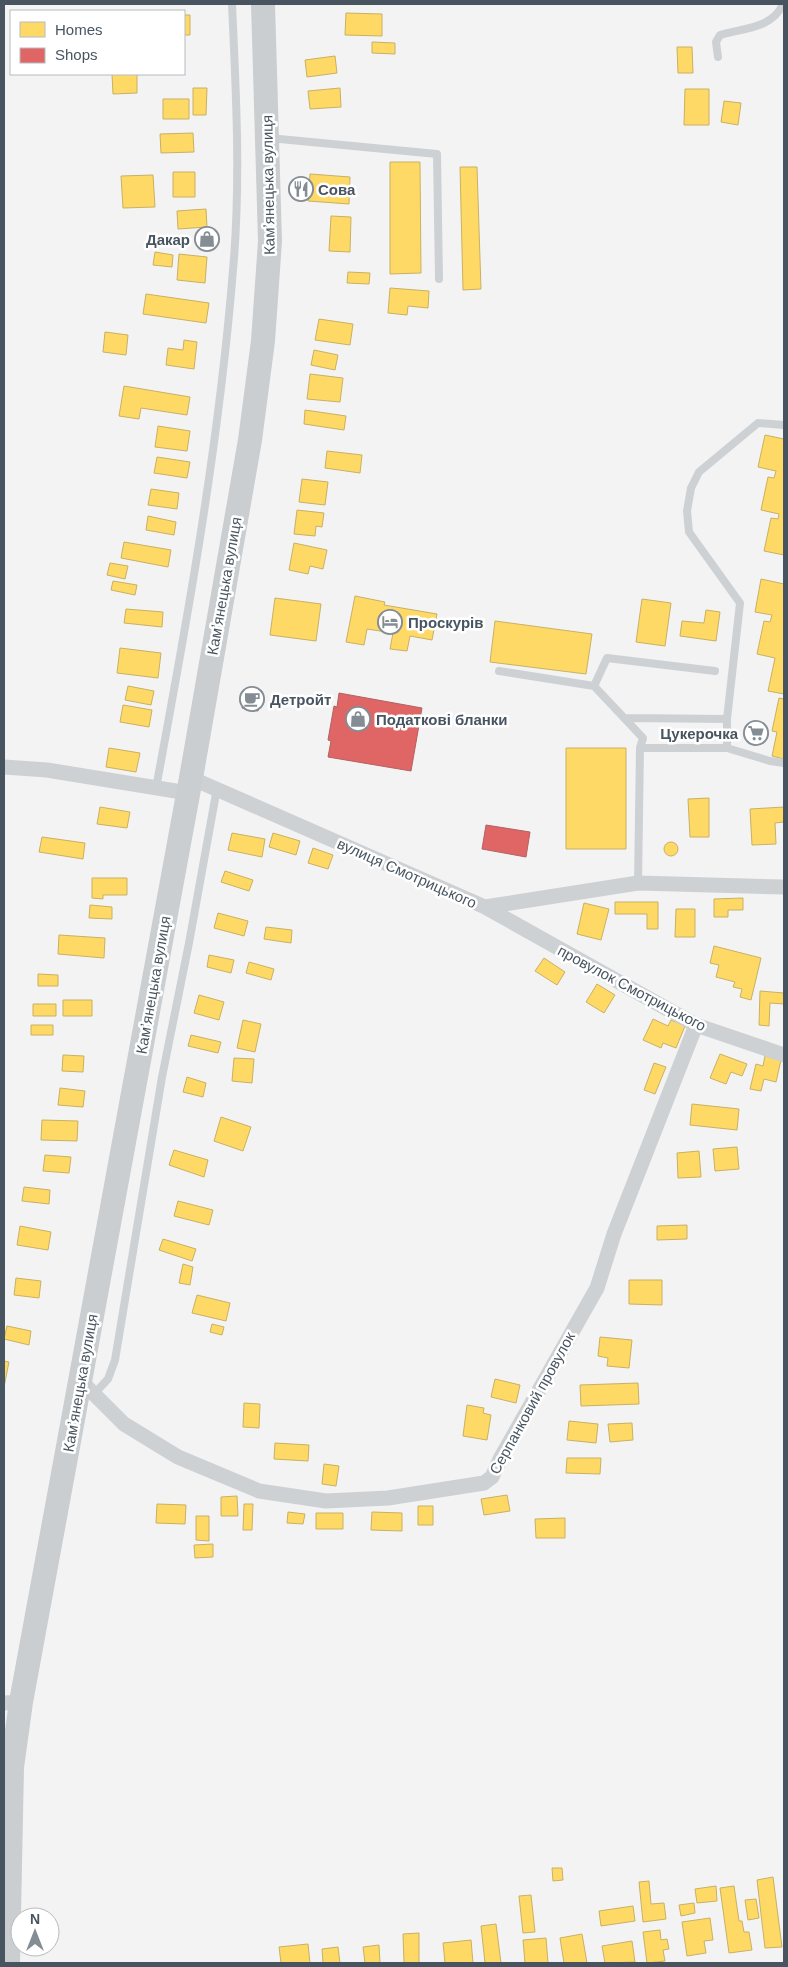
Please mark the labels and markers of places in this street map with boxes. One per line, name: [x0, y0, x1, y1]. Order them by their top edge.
restaurant icon: Сова: [288, 176, 314, 202]
place label: Сова: [318, 181, 356, 198]
shop icon: Дакар: [194, 226, 220, 252]
place label: Дакар: [146, 231, 190, 248]
hotel icon: Проскурів: [377, 609, 403, 635]
place label: Проскурів: [408, 614, 483, 631]
cafe icon: Детройт: [239, 686, 265, 712]
place label: Детройт: [270, 691, 331, 708]
shop icon: Податкові бланки: [345, 706, 371, 732]
place label: Податкові бланки: [376, 711, 508, 728]
supermarket icon: Цукерочка: [743, 720, 769, 746]
place label: Цукерочка: [660, 725, 739, 742]

